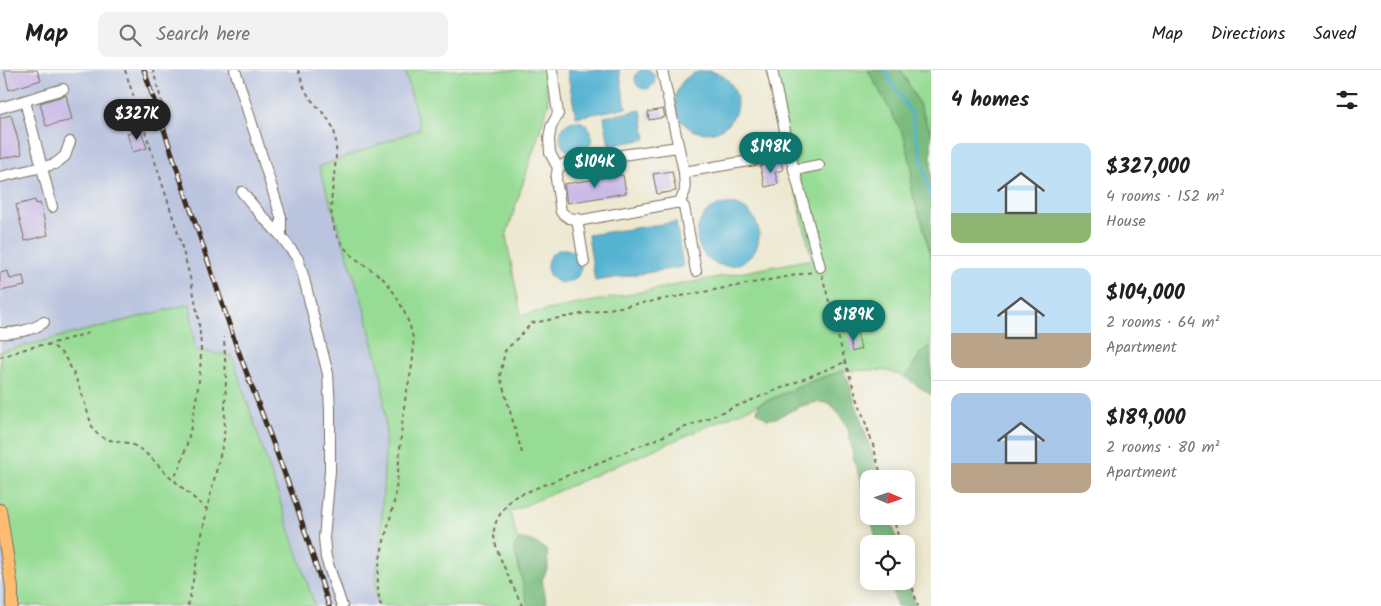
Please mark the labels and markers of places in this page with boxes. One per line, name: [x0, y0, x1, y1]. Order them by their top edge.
pin: $327K: [102, 98, 172, 141]
pin: $198K: [736, 132, 806, 174]
pin: $104K: [560, 146, 630, 189]
pin: $189K: [819, 300, 889, 342]

